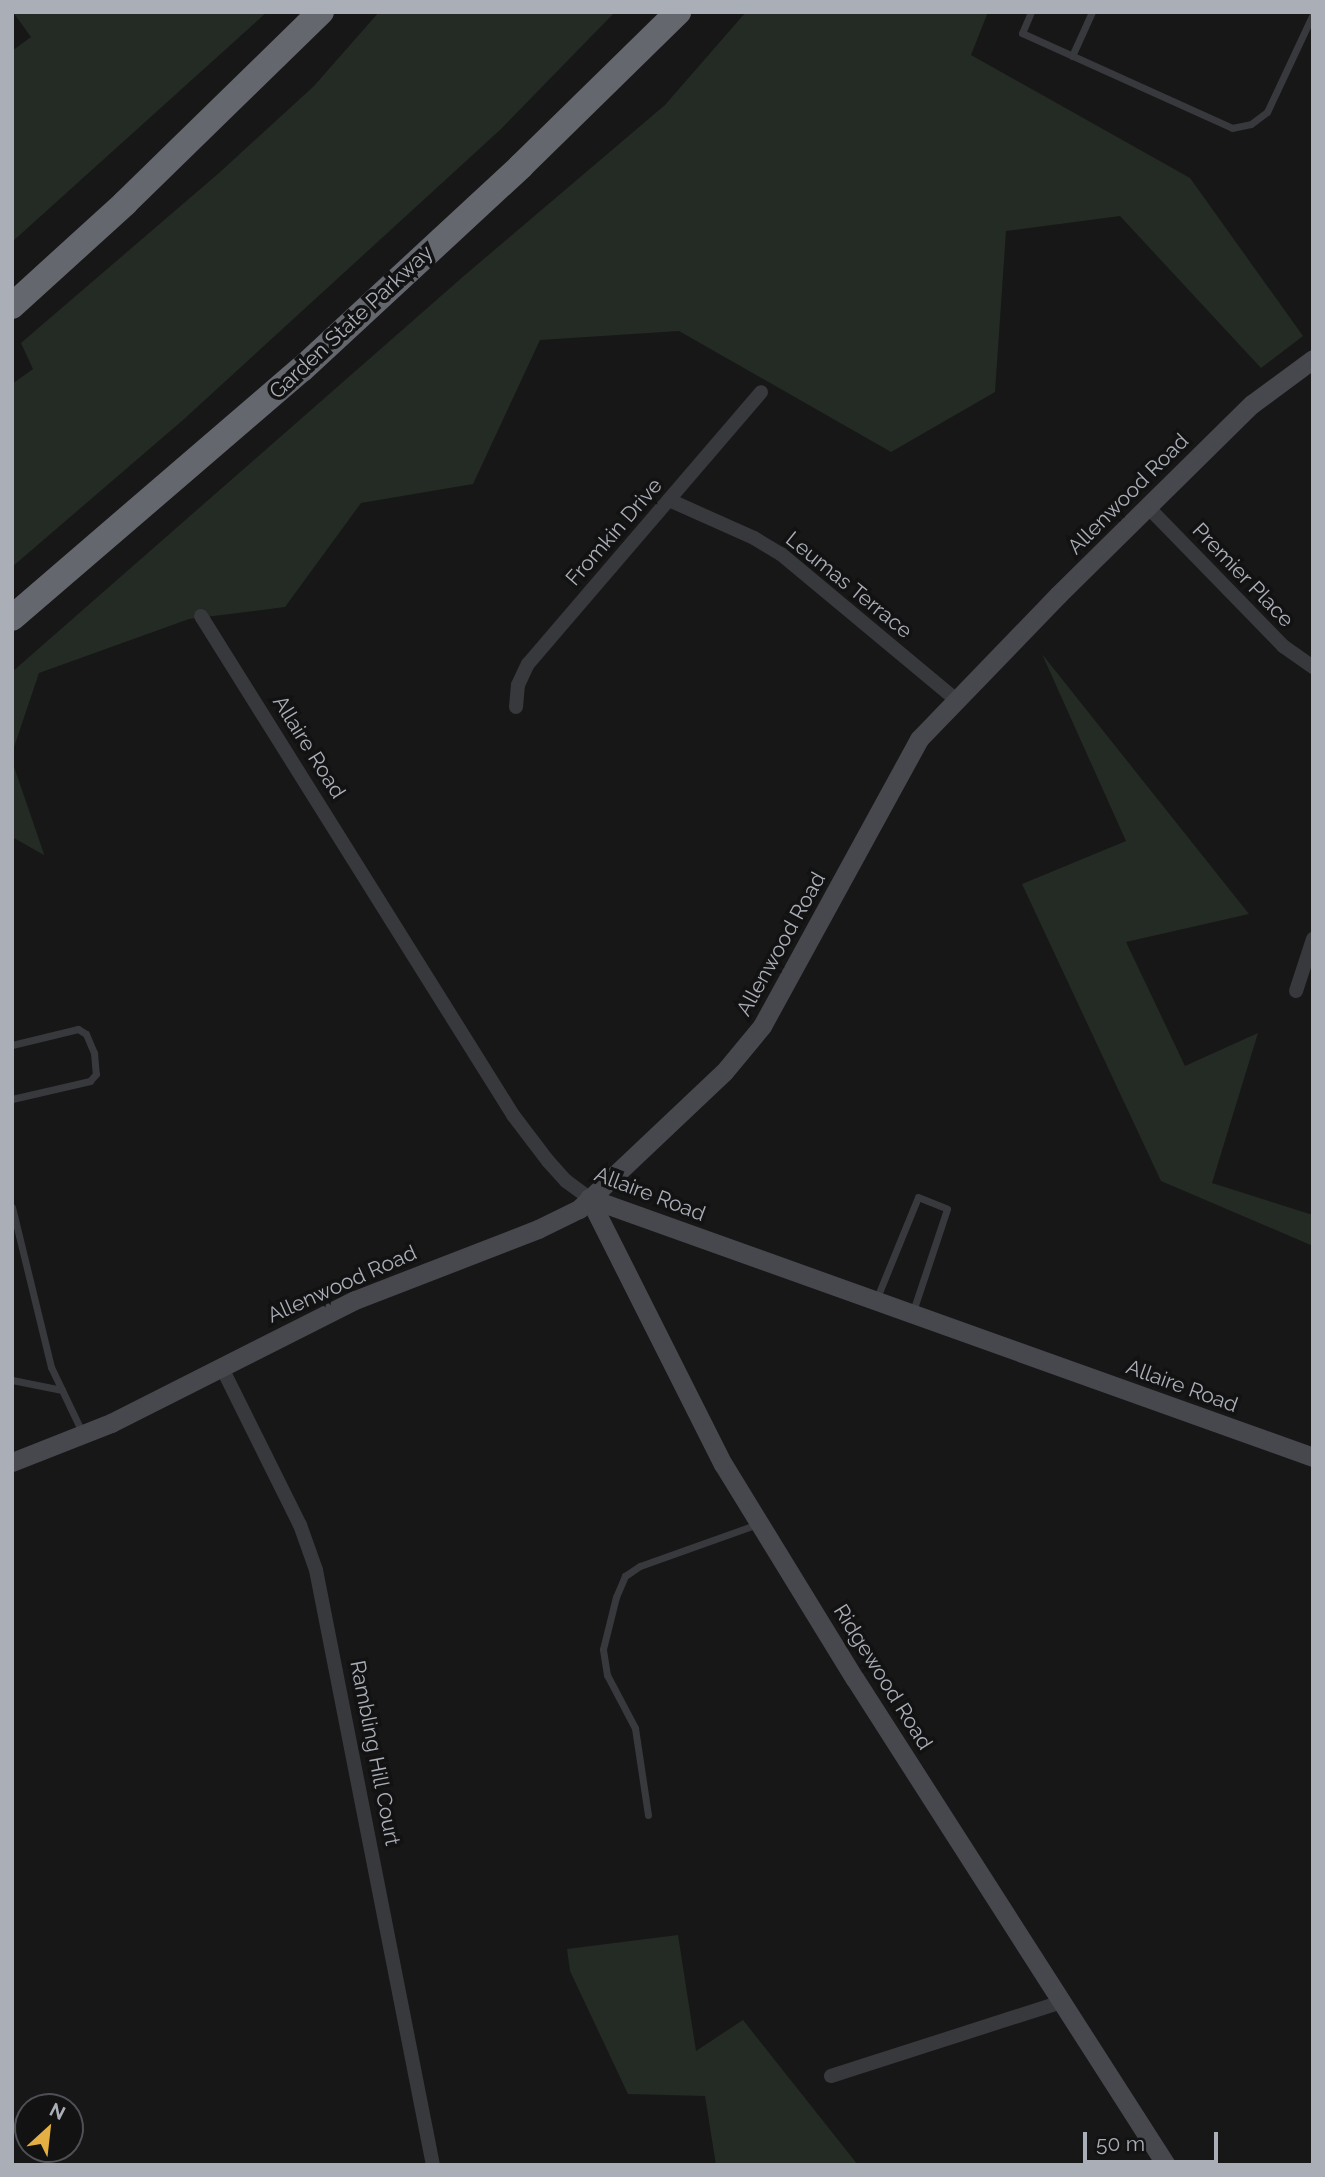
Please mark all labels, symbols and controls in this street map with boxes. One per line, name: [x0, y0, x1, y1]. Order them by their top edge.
street label: Garden State Parkway: [264, 240, 438, 404]
street label: Allenwood Road: [1062, 428, 1194, 560]
street label: Fromkin Drive: [561, 473, 667, 591]
street label: Premier Place: [1187, 518, 1299, 632]
street label: Leumas Terrace: [781, 526, 917, 644]
street label: Allaire Road: [267, 691, 351, 803]
street label: Allenwood Road: [731, 868, 831, 1020]
street label: Allaire Road: [591, 1161, 709, 1227]
street label: Allenwood Road: [264, 1240, 420, 1328]
street label: Allaire Road: [1123, 1354, 1241, 1418]
street label: Ridgewood Road: [828, 1600, 938, 1754]
street label: Rambling Hill Court: [345, 1658, 405, 1848]
north arrow: [14, 2093, 84, 2163]
text: N: [46, 2098, 69, 2124]
scale bar: [1087, 2118, 1222, 2162]
text: 50 m: [1096, 2131, 1145, 2156]

